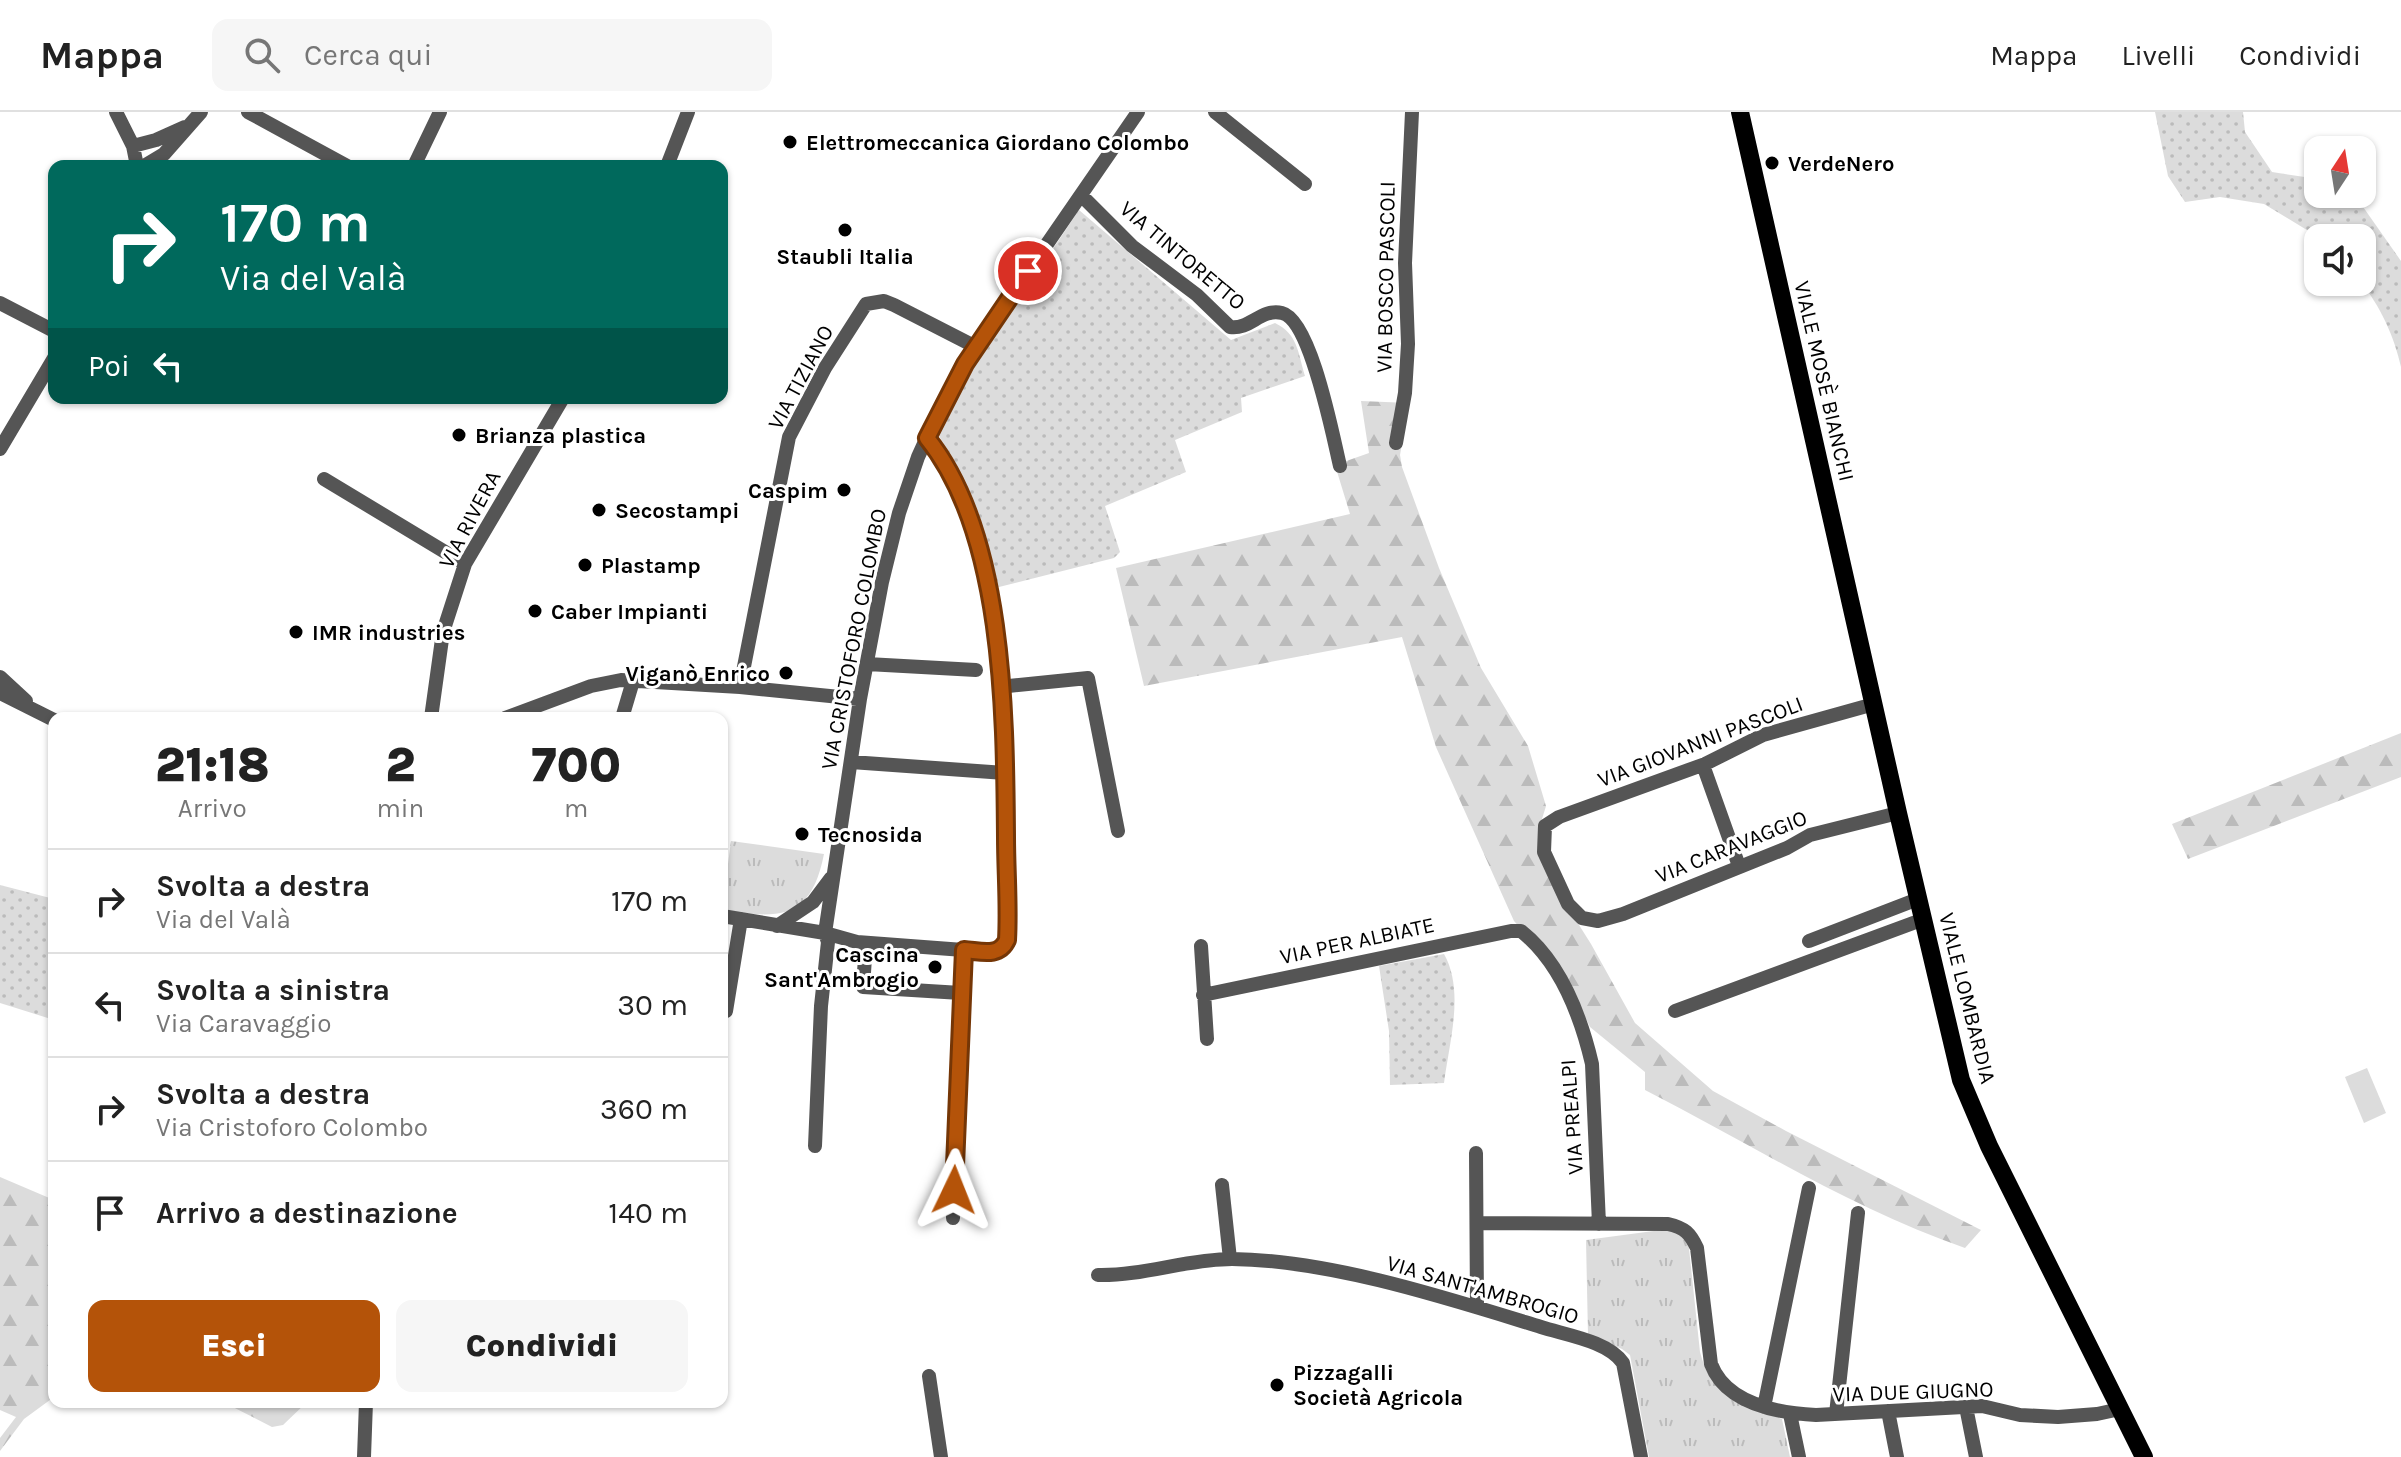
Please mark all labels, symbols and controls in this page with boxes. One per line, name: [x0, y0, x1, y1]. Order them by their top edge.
search box: [212, 19, 772, 91]
text: Mappa: [40, 33, 164, 78]
icon: search: [240, 33, 284, 77]
text: Cerca qui: [304, 37, 432, 73]
text: Mappa: [1990, 39, 2077, 72]
text: Livelli: [2121, 39, 2195, 72]
text: Condividi: [2239, 39, 2361, 72]
place label: Elettromeccanica Giordano Colombo: [806, 130, 1189, 156]
marker: Elettromeccanica Giordano Colombo: [781, 133, 799, 151]
north arrow: [2304, 136, 2376, 208]
map controls: [2304, 136, 2376, 296]
place label: VerdeNero: [1788, 151, 1894, 177]
marker: VerdeNero: [1763, 154, 1781, 172]
street label: VIA BOSCO PASCOLI: [1371, 181, 1401, 373]
text: 170 m: [220, 190, 371, 255]
icon: right: [88, 192, 192, 296]
street label: VIA TINTORETTO: [1114, 196, 1250, 316]
marker: Staubli Italia: [836, 221, 854, 239]
button: sound: [2304, 224, 2376, 296]
pin: [994, 237, 1062, 305]
place label: Staubli Italia: [776, 244, 914, 270]
icon: arrive: [1006, 249, 1050, 293]
text: Via del Valà: [220, 257, 407, 299]
street label: VIALE MOSÈ BIANCHI: [1788, 278, 1861, 484]
street label: VIA TIZIANO: [762, 321, 839, 434]
icon: left: [146, 344, 190, 388]
text: Poi: [88, 348, 130, 384]
place label: Brianza plastica: [475, 423, 646, 449]
marker: Brianza plastica: [450, 426, 468, 444]
street label: VIA RIVERA: [433, 466, 507, 573]
place label: Caspim: [748, 478, 828, 504]
marker: Caspim: [835, 481, 853, 499]
place label: Secostampi: [615, 498, 739, 524]
marker: Secostampi: [590, 501, 608, 519]
street label: VIA CRISTOFORO COLOMBO: [816, 506, 892, 772]
place label: Plastamp: [601, 553, 701, 579]
marker: Plastamp: [576, 556, 594, 574]
place label: Caber Impianti: [551, 599, 708, 625]
marker: Caber Impianti: [526, 602, 544, 620]
place label: IMR industries: [312, 620, 465, 646]
marker: IMR industries: [287, 623, 305, 641]
place label: Viganò Enrico: [626, 661, 770, 687]
marker: Viganò Enrico: [777, 664, 795, 682]
street label: VIA GIOVANNI PASCOLI: [1594, 691, 1807, 793]
text: 21:18: [155, 737, 270, 793]
text: 2: [385, 737, 416, 793]
text: 700: [531, 737, 621, 793]
text: Arrivo: [178, 793, 247, 824]
text: min: [377, 793, 424, 824]
text: m: [564, 793, 588, 824]
street label: VIA CARAVAGGIO: [1652, 805, 1811, 889]
place label: Tecnosida: [818, 822, 923, 848]
marker: Tecnosida: [793, 825, 811, 843]
text: Svolta a destra: [156, 868, 370, 904]
icon: right: [88, 879, 132, 923]
text: 170 m: [611, 883, 688, 919]
text: Via del Valà: [156, 904, 291, 935]
street label: VIALE LOMBARDIA: [1933, 910, 2001, 1087]
street label: VIA PER ALBIATE: [1277, 912, 1437, 970]
place label: Cascina Sant'Ambrogio: [764, 942, 919, 993]
marker: Cascina Sant'Ambrogio: [926, 958, 944, 976]
text: Svolta a sinistra: [156, 972, 390, 1008]
icon: left: [88, 983, 132, 1027]
text: 30 m: [617, 987, 688, 1023]
text: Via Caravaggio: [156, 1008, 332, 1039]
street label: VIA PREALPI: [1555, 1058, 1589, 1176]
text: Svolta a destra: [156, 1076, 370, 1112]
icon: right: [88, 1087, 132, 1131]
text: 360 m: [600, 1091, 688, 1127]
text: Via Cristoforo Colombo: [156, 1112, 428, 1143]
position arrow: [912, 1148, 996, 1232]
icon: arrive: [88, 1191, 132, 1235]
text: Arrivo a destinazione: [156, 1195, 458, 1231]
text: 140 m: [608, 1195, 688, 1231]
street label: VIA SANT'AMBROGIO: [1384, 1250, 1582, 1330]
button: Esci: [88, 1300, 380, 1392]
button: Condividi: [396, 1300, 688, 1392]
place label: Pizzagalli Società Agricola: [1293, 1360, 1463, 1411]
marker: Pizzagalli Società Agricola: [1268, 1376, 1286, 1394]
street label: VIA DUE GIUGNO: [1832, 1376, 1994, 1408]

